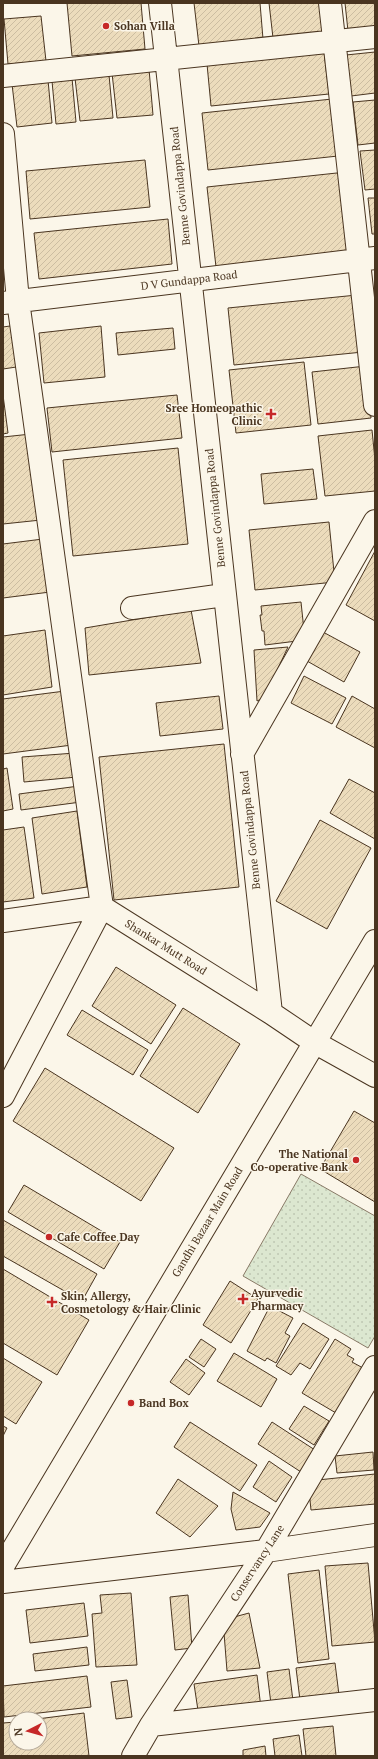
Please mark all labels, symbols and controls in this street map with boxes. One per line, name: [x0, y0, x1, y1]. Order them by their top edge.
place label: Sohan Villa: [114, 19, 175, 33]
marker: Sohan Villa: [101, 21, 111, 31]
street label: Benne Govindappa Road: [167, 126, 193, 246]
street label: D V Gundappa Road: [140, 267, 238, 293]
place label: Sree Homeopathic Clinic: [166, 401, 263, 428]
marker: Sree Homeopathic Clinic: [265, 408, 277, 420]
street label: Benne Govindappa Road: [202, 448, 228, 568]
street label: Benne Govindappa Road: [237, 770, 263, 890]
street label: Shankar Mutt Road: [123, 916, 209, 978]
place label: The National Co-operative Bank: [251, 1147, 349, 1174]
marker: The National Co-operative Bank: [351, 1155, 361, 1165]
street label: Gandhi Bazaar Main Road: [169, 1164, 245, 1280]
place label: Cafe Coffee Day: [57, 1230, 140, 1244]
marker: Cafe Coffee Day: [44, 1232, 54, 1242]
place label: Ayurvedic Pharmacy: [251, 1286, 304, 1313]
place label: Skin, Allergy, Cosmetology & Hair Clinic: [61, 1289, 202, 1316]
marker: Ayurvedic Pharmacy: [238, 1294, 248, 1304]
marker: Skin, Allergy, Cosmetology & Hair Clinic: [46, 1296, 58, 1308]
place label: Band Box: [139, 1396, 189, 1410]
marker: Band Box: [126, 1398, 136, 1408]
street label: Conservancy Lane: [227, 1522, 287, 1604]
north arrow: [8, 1711, 48, 1751]
text: N: [11, 1727, 25, 1737]

